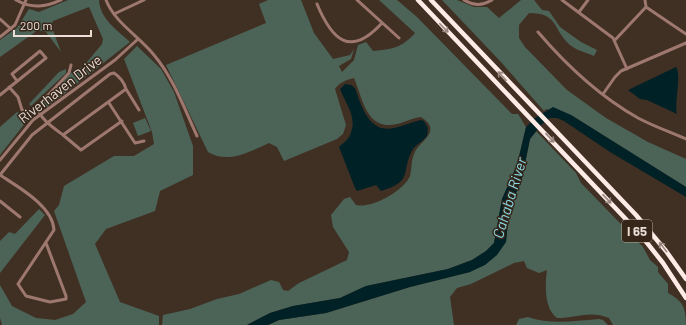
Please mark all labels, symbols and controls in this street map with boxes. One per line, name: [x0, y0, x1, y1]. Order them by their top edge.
scale bar: [14, 12, 91, 38]
text: 200 m: [20, 18, 52, 32]
one-way arrow: [440, 23, 449, 33]
street label: Riverhaven Drive: [15, 51, 105, 126]
one-way arrow: [498, 70, 507, 81]
one-way arrow: [545, 133, 554, 143]
water label: Cahaba River: [488, 154, 530, 240]
one-way arrow: [602, 194, 612, 204]
road number: I 65: [622, 220, 652, 242]
one-way arrow: [659, 242, 668, 253]

